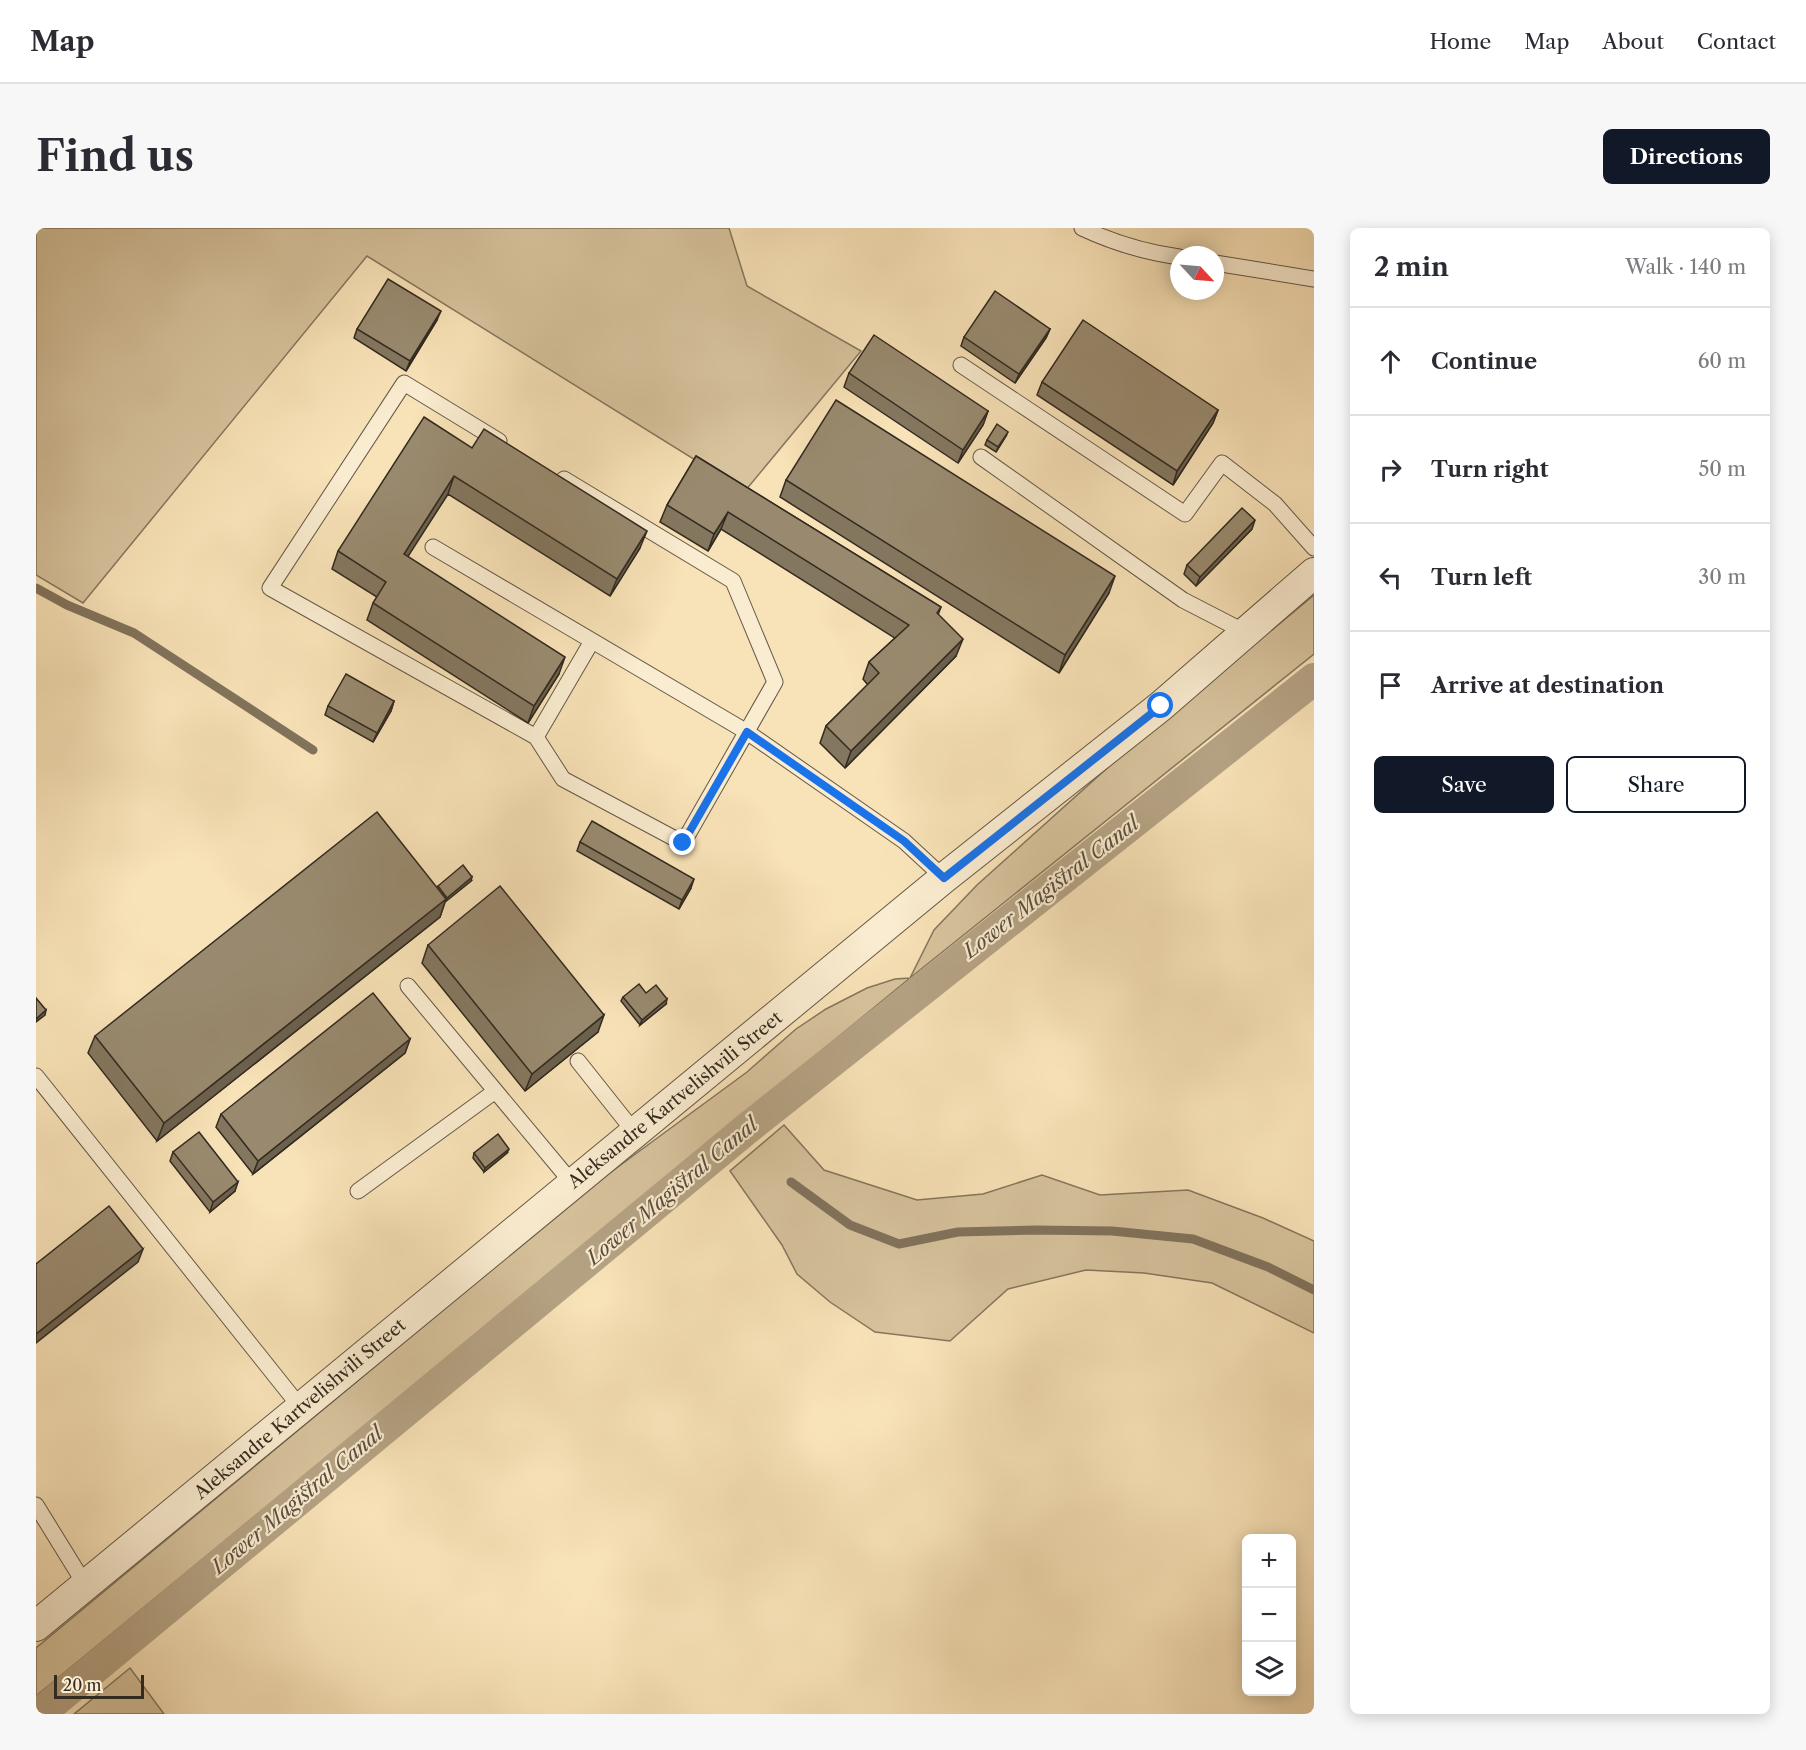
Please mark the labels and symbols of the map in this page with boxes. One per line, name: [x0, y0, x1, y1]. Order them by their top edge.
north arrow: [1170, 246, 1224, 300]
route start: [1147, 692, 1173, 718]
water label: Lower Magistral Canal: [957, 809, 1146, 964]
route end: [669, 829, 695, 855]
street label: Aleksandre Kartvelishvili Street: [563, 1006, 787, 1194]
water label: Lower Magistral Canal: [580, 1111, 765, 1271]
street label: Aleksandre Kartvelishvili Street: [189, 1314, 411, 1505]
water label: Lower Magistral Canal: [205, 1420, 390, 1580]
scale bar: [54, 1672, 144, 1700]

